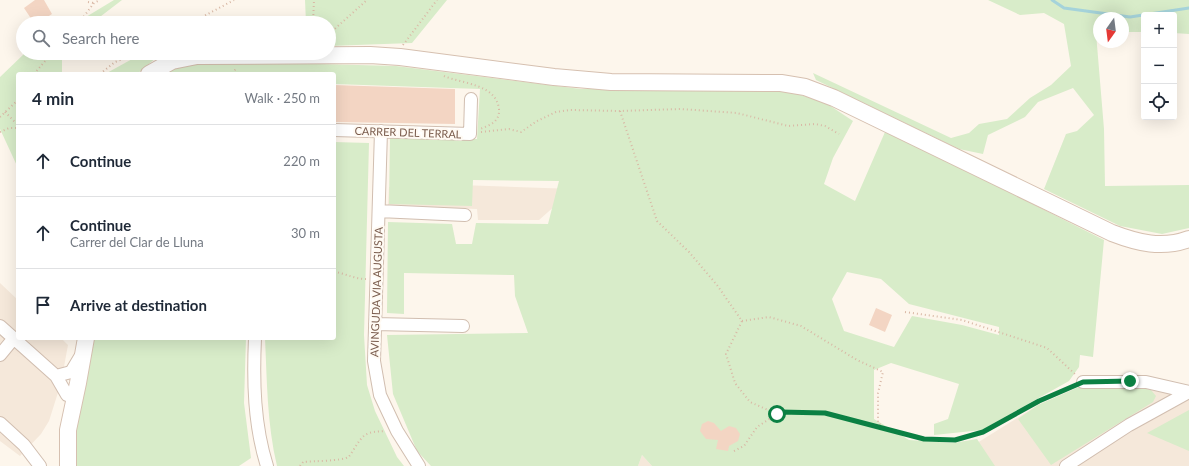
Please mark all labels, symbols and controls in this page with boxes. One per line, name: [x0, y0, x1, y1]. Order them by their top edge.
north arrow: [1093, 12, 1129, 48]
map controls: [1141, 12, 1177, 120]
button: +: [1141, 12, 1177, 48]
search box: [16, 16, 336, 60]
icon: search: [30, 27, 52, 49]
text: Search here: [62, 29, 139, 47]
button: −: [1141, 48, 1177, 84]
button: locate: [1141, 84, 1177, 120]
text: 4 min: [32, 88, 74, 109]
text: Walk · 250 m: [244, 90, 320, 106]
street label: CARRER DEL TERRAL: [354, 124, 462, 140]
icon: ahead: [32, 150, 54, 172]
text: Continue: [70, 152, 131, 170]
text: 220 m: [283, 153, 320, 169]
text: Continue: [70, 216, 131, 234]
icon: ahead: [32, 222, 54, 244]
text: 30 m: [291, 225, 320, 241]
street label: AVINGUDA VIA AUGUSTA: [367, 226, 385, 357]
text: Carrer del Clar de Lluna: [70, 234, 204, 250]
icon: arrive: [32, 294, 54, 316]
text: Arrive at destination: [70, 296, 207, 314]
route end: [1121, 372, 1139, 390]
route start: [768, 405, 786, 423]

